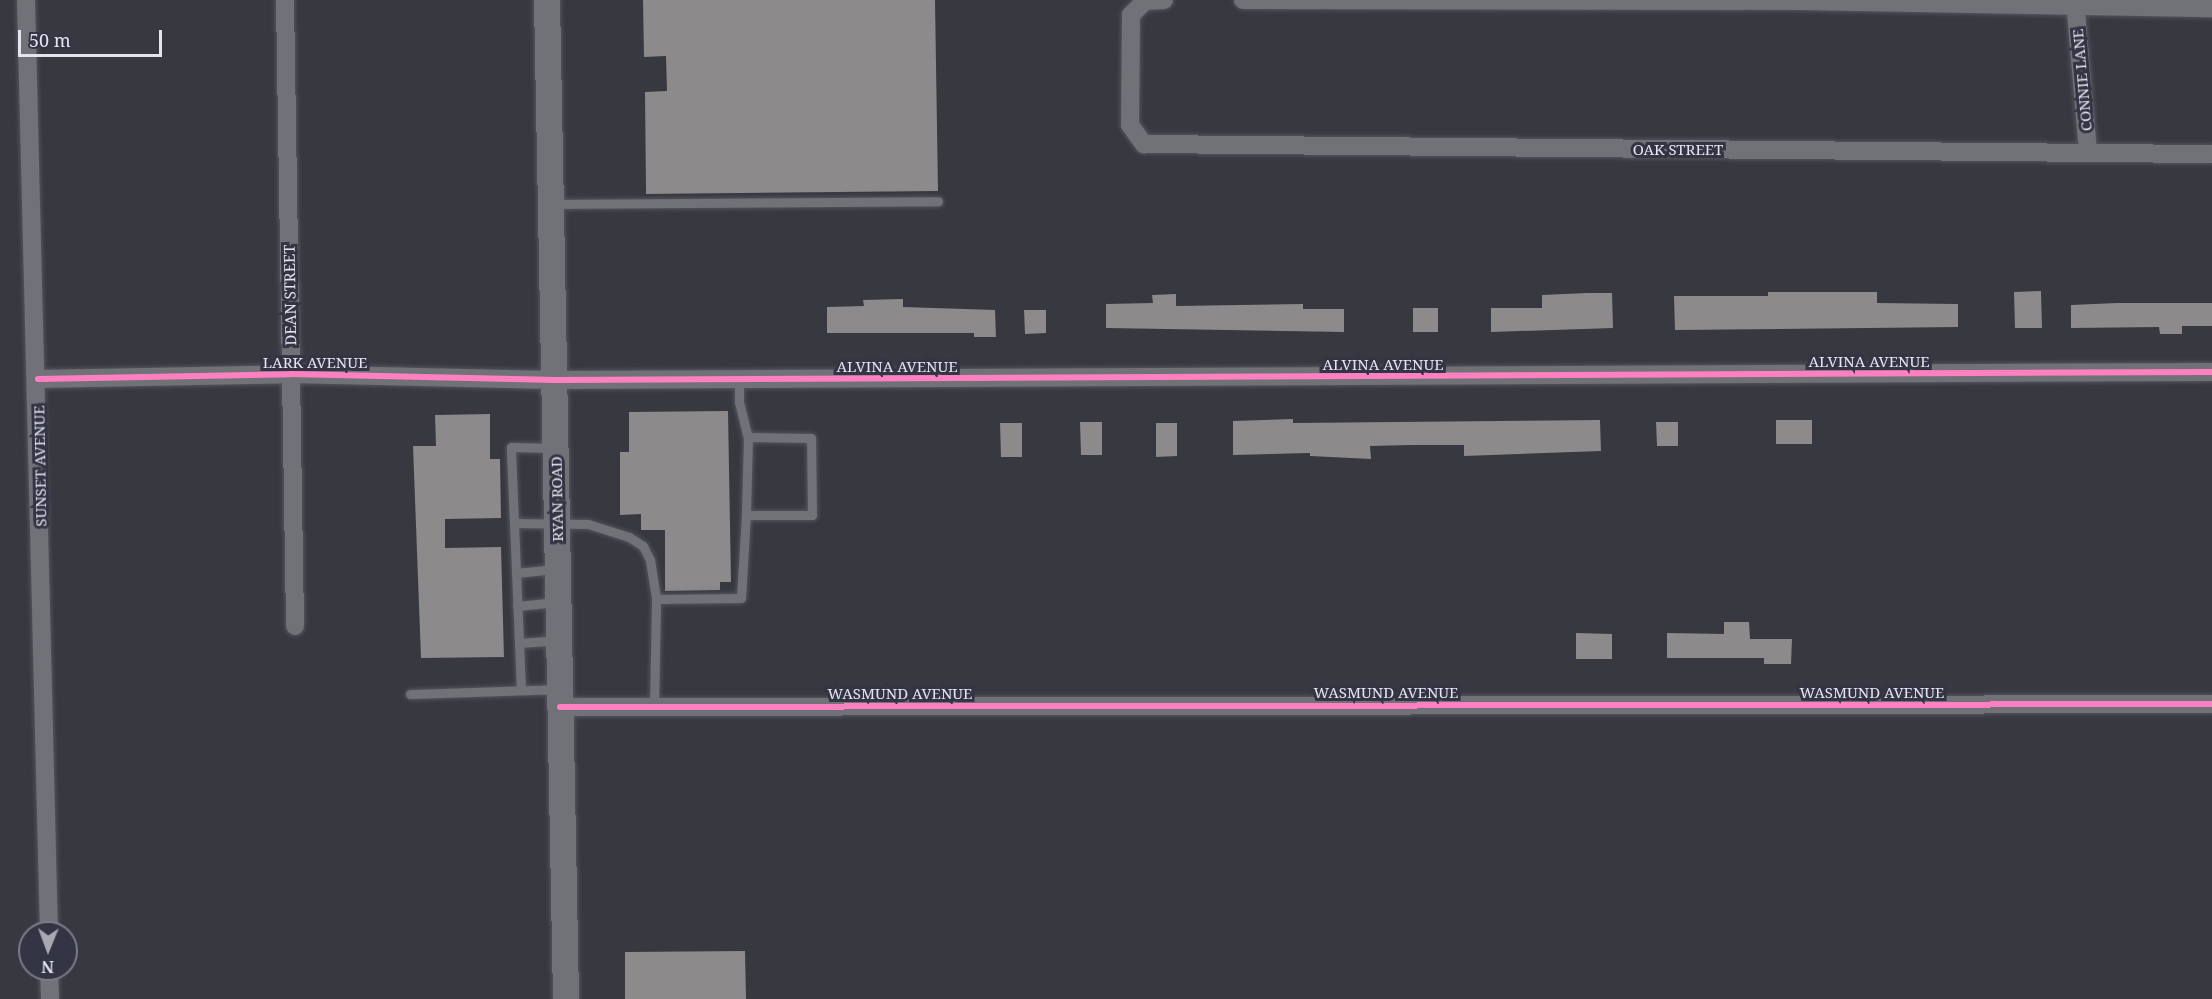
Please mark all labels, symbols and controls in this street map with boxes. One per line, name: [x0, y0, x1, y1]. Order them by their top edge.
scale bar: [21, 18, 165, 56]
text: 50 m: [29, 28, 71, 52]
street label: CONNIE LANE: [2069, 28, 2095, 132]
street label: OAK STREET: [1633, 141, 1723, 159]
street label: DEAN STREET: [280, 244, 300, 346]
street label: ALVINA AVENUE: [1808, 353, 1930, 371]
street label: LARK AVENUE: [263, 354, 367, 372]
street label: ALVINA AVENUE: [1322, 356, 1444, 374]
street label: ALVINA AVENUE: [836, 358, 958, 376]
street label: SUNSET AVENUE: [30, 405, 50, 527]
street label: RYAN ROAD: [547, 456, 567, 542]
street label: WASMUND AVENUE: [1314, 684, 1458, 702]
street label: WASMUND AVENUE: [1800, 684, 1944, 702]
street label: WASMUND AVENUE: [828, 685, 972, 703]
north arrow: [18, 921, 78, 981]
text: N: [41, 956, 54, 978]

